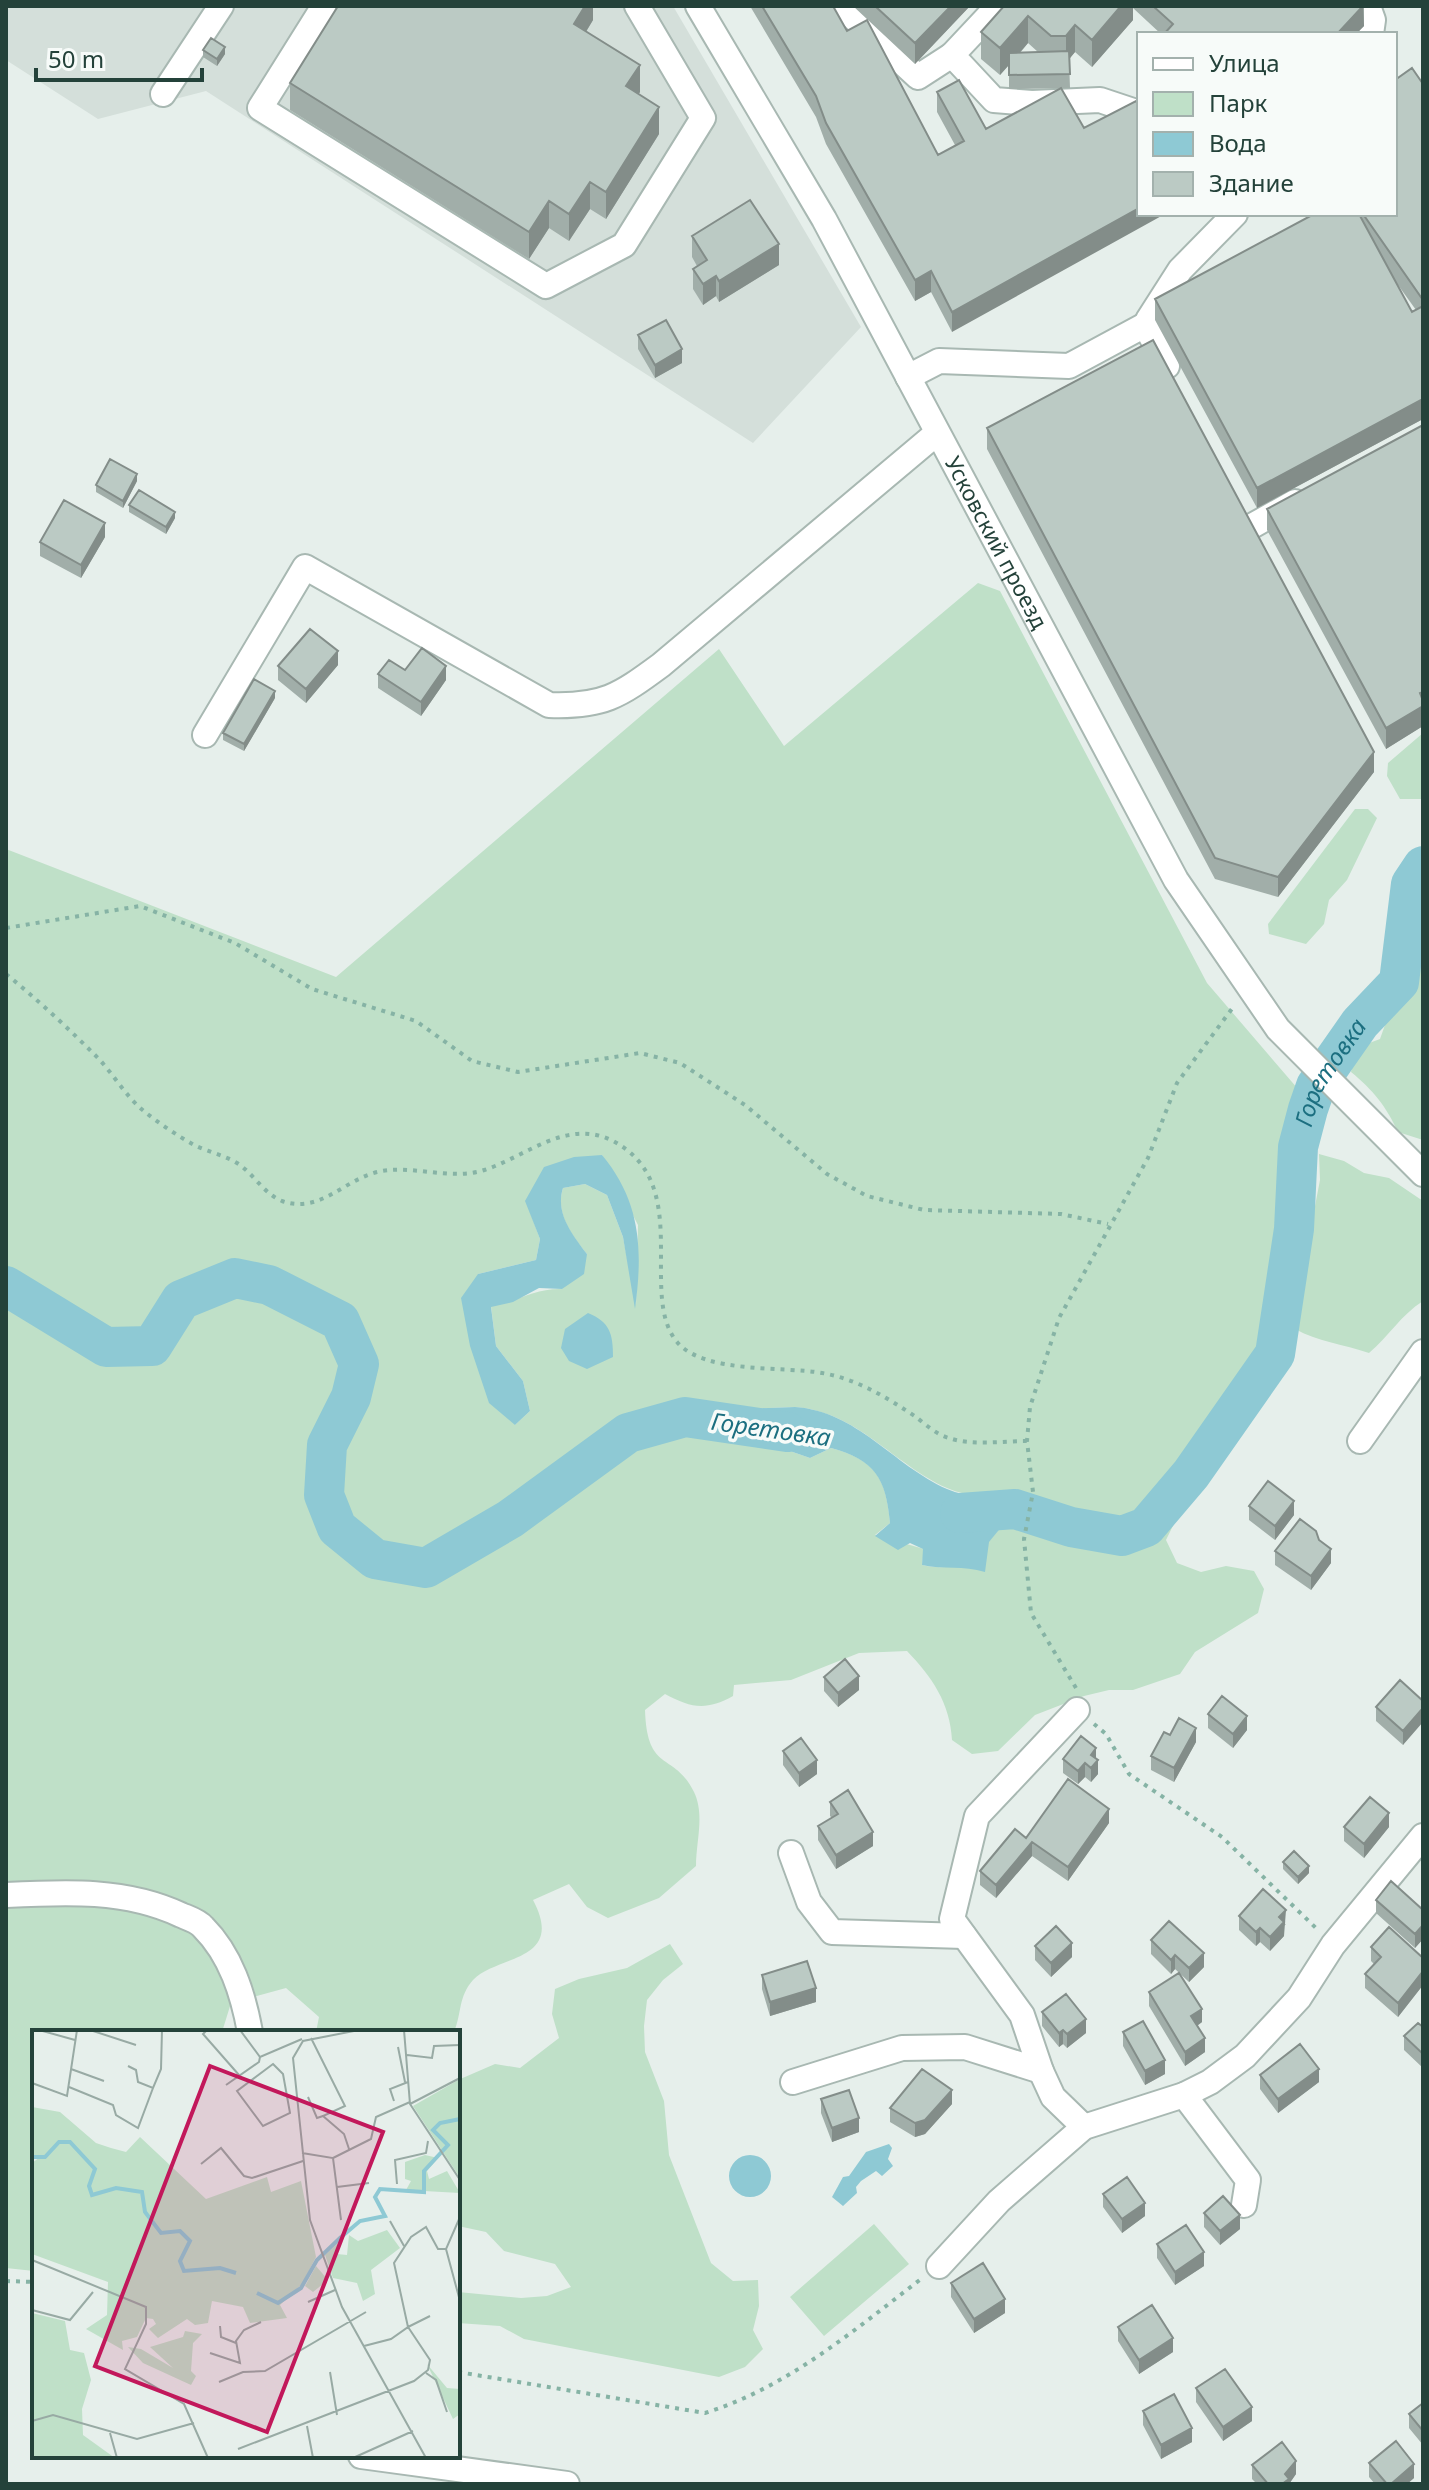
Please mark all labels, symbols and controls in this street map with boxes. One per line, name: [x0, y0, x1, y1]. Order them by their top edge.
scale bar: [36, 32, 202, 82]
legend: [1137, 32, 1397, 216]
text: 50 m: [48, 42, 104, 75]
text: Улица: [1209, 46, 1280, 79]
text: Парк: [1209, 86, 1268, 119]
text: Вода: [1209, 126, 1267, 159]
text: Здание: [1209, 166, 1294, 199]
street label: Усковский проезд: [939, 450, 1056, 634]
water label: Горетовка: [1286, 1011, 1374, 1130]
water label: Горетовка: [709, 1404, 834, 1453]
inset map: [32, 2030, 460, 2458]

